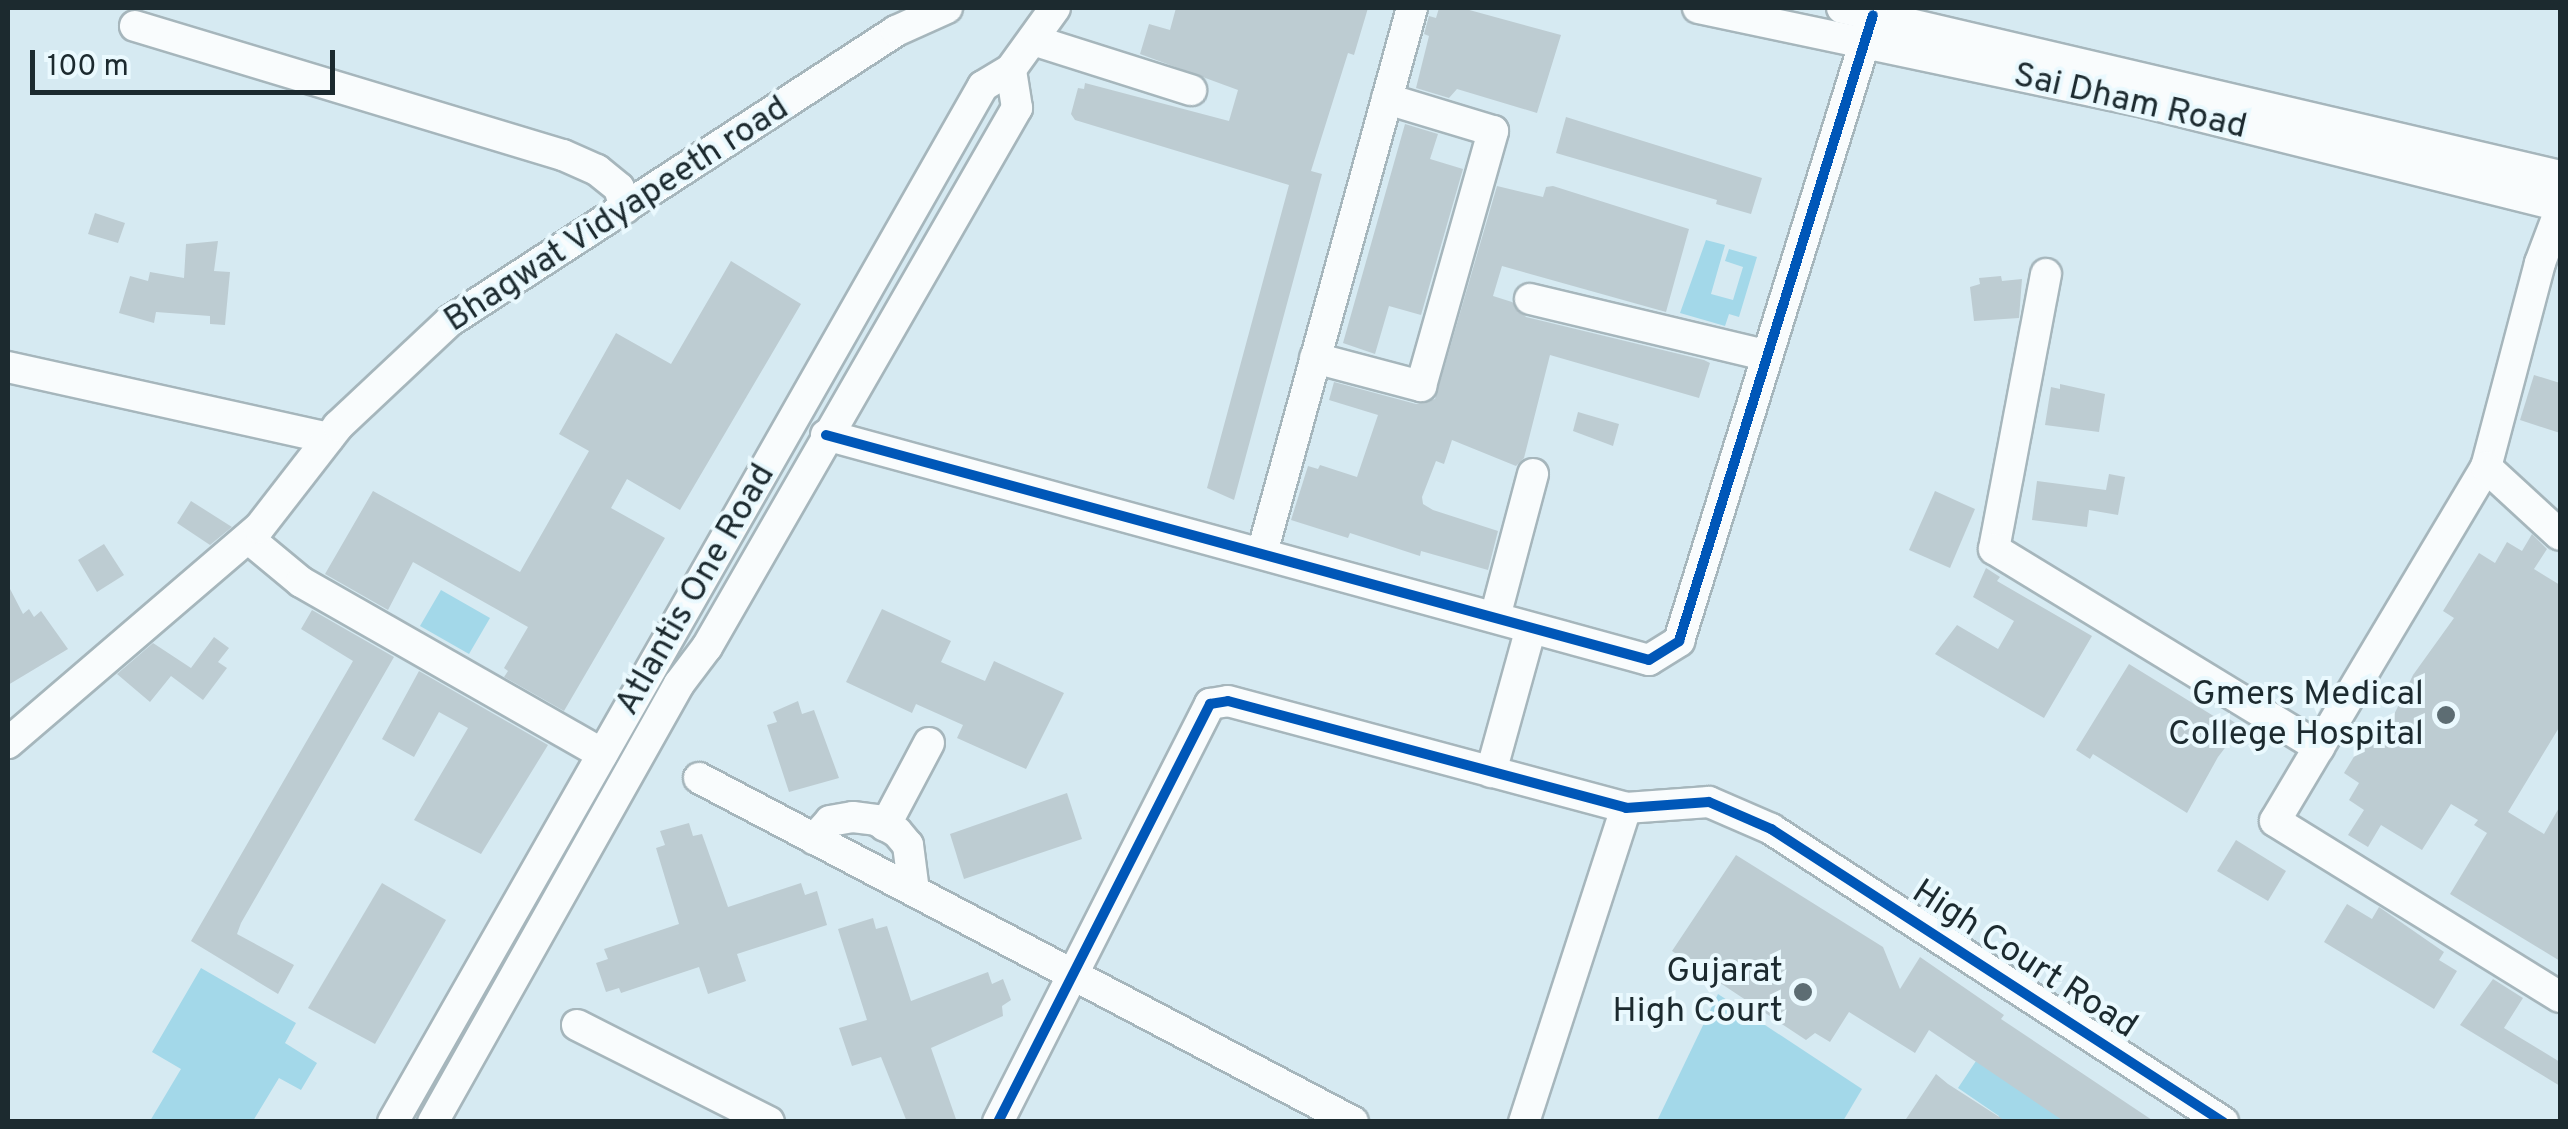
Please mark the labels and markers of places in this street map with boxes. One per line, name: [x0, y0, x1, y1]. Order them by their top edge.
place label: Gmers Medical College Hospital: [2168, 674, 2424, 756]
marker: Gmers Medical College Hospital: [2433, 702, 2459, 728]
place label: Gujarat High Court: [1612, 951, 1783, 1033]
marker: Gujarat High Court: [1792, 981, 1814, 1003]

